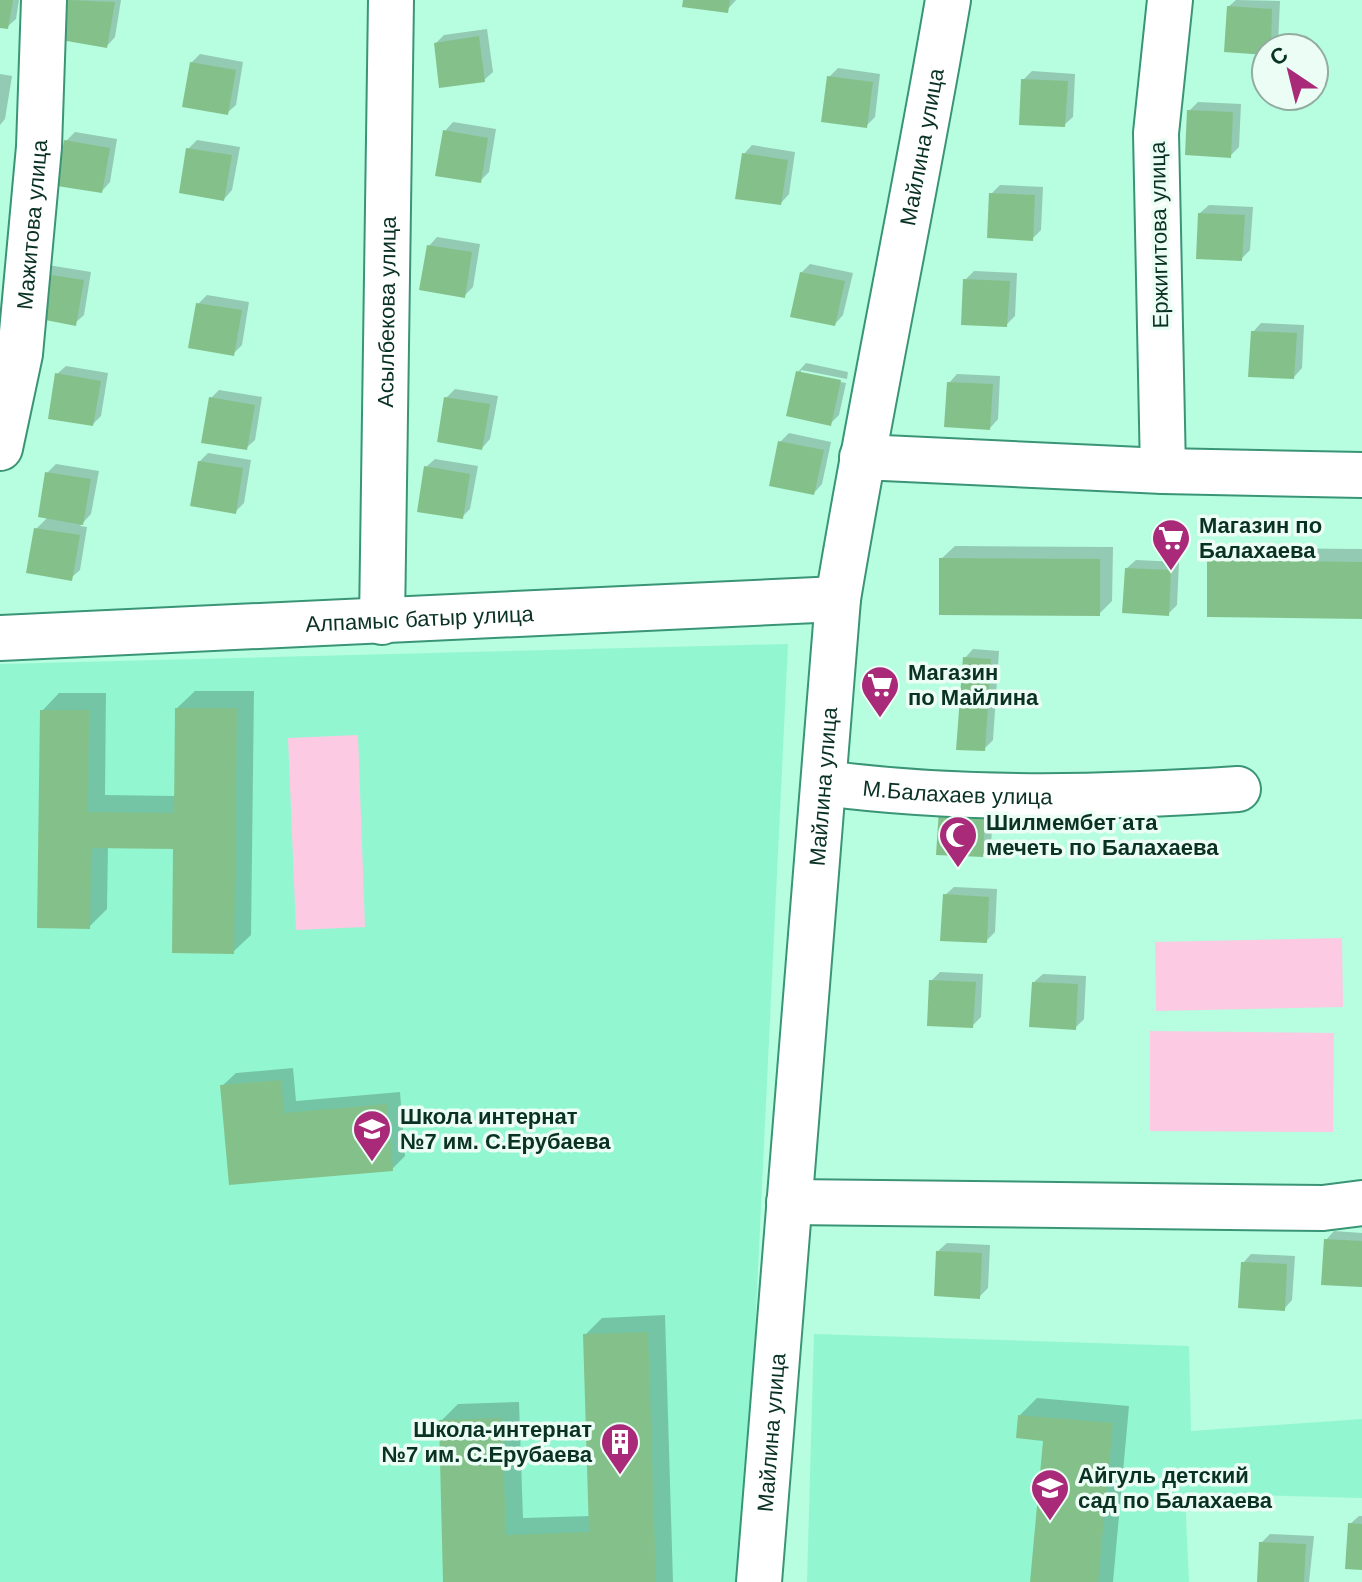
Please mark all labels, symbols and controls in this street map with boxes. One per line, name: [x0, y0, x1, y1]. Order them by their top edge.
north arrow: [1250, 32, 1330, 112]
text: С: [1265, 41, 1293, 71]
street label: Майлина улица: [895, 66, 948, 227]
street label: Мажитова улица: [12, 139, 52, 311]
street label: Ержигитова улица: [1145, 141, 1173, 328]
street label: Асылбекова улица: [373, 215, 400, 408]
place label: Магазин по Балахаева: [1199, 513, 1322, 563]
supermarket icon: Магазин по Балахаева: [1150, 517, 1192, 572]
street label: Алпамыс батыр улица: [305, 601, 535, 636]
place label: Магазин по Майлина: [908, 660, 1039, 710]
supermarket icon: Магазин по Майлина: [859, 664, 901, 719]
street label: Майлина улица: [804, 705, 842, 867]
street label: М.Балахаев улица: [862, 775, 1053, 809]
place label: Шилмембет ата мечеть по Балахаева: [986, 810, 1219, 860]
mosque icon: Шилмембет ата мечеть по Балахаева: [937, 814, 979, 869]
place label: Школа интернат №7 им. С.Ерубаева: [400, 1104, 611, 1154]
school or university icon: Школа интернат №7 им. С.Ерубаева: [351, 1108, 393, 1163]
street label: Майлина улица: [752, 1351, 790, 1513]
place label: Школа-интернат №7 им. С.Ерубаева: [382, 1417, 593, 1467]
building icon: Школа-интернат №7 им. С.Ерубаева: [599, 1421, 641, 1476]
place label: Айгуль детский сад по Балахаева: [1078, 1463, 1273, 1513]
school or university icon: Айгуль детский сад по Балахаева: [1029, 1467, 1071, 1522]

